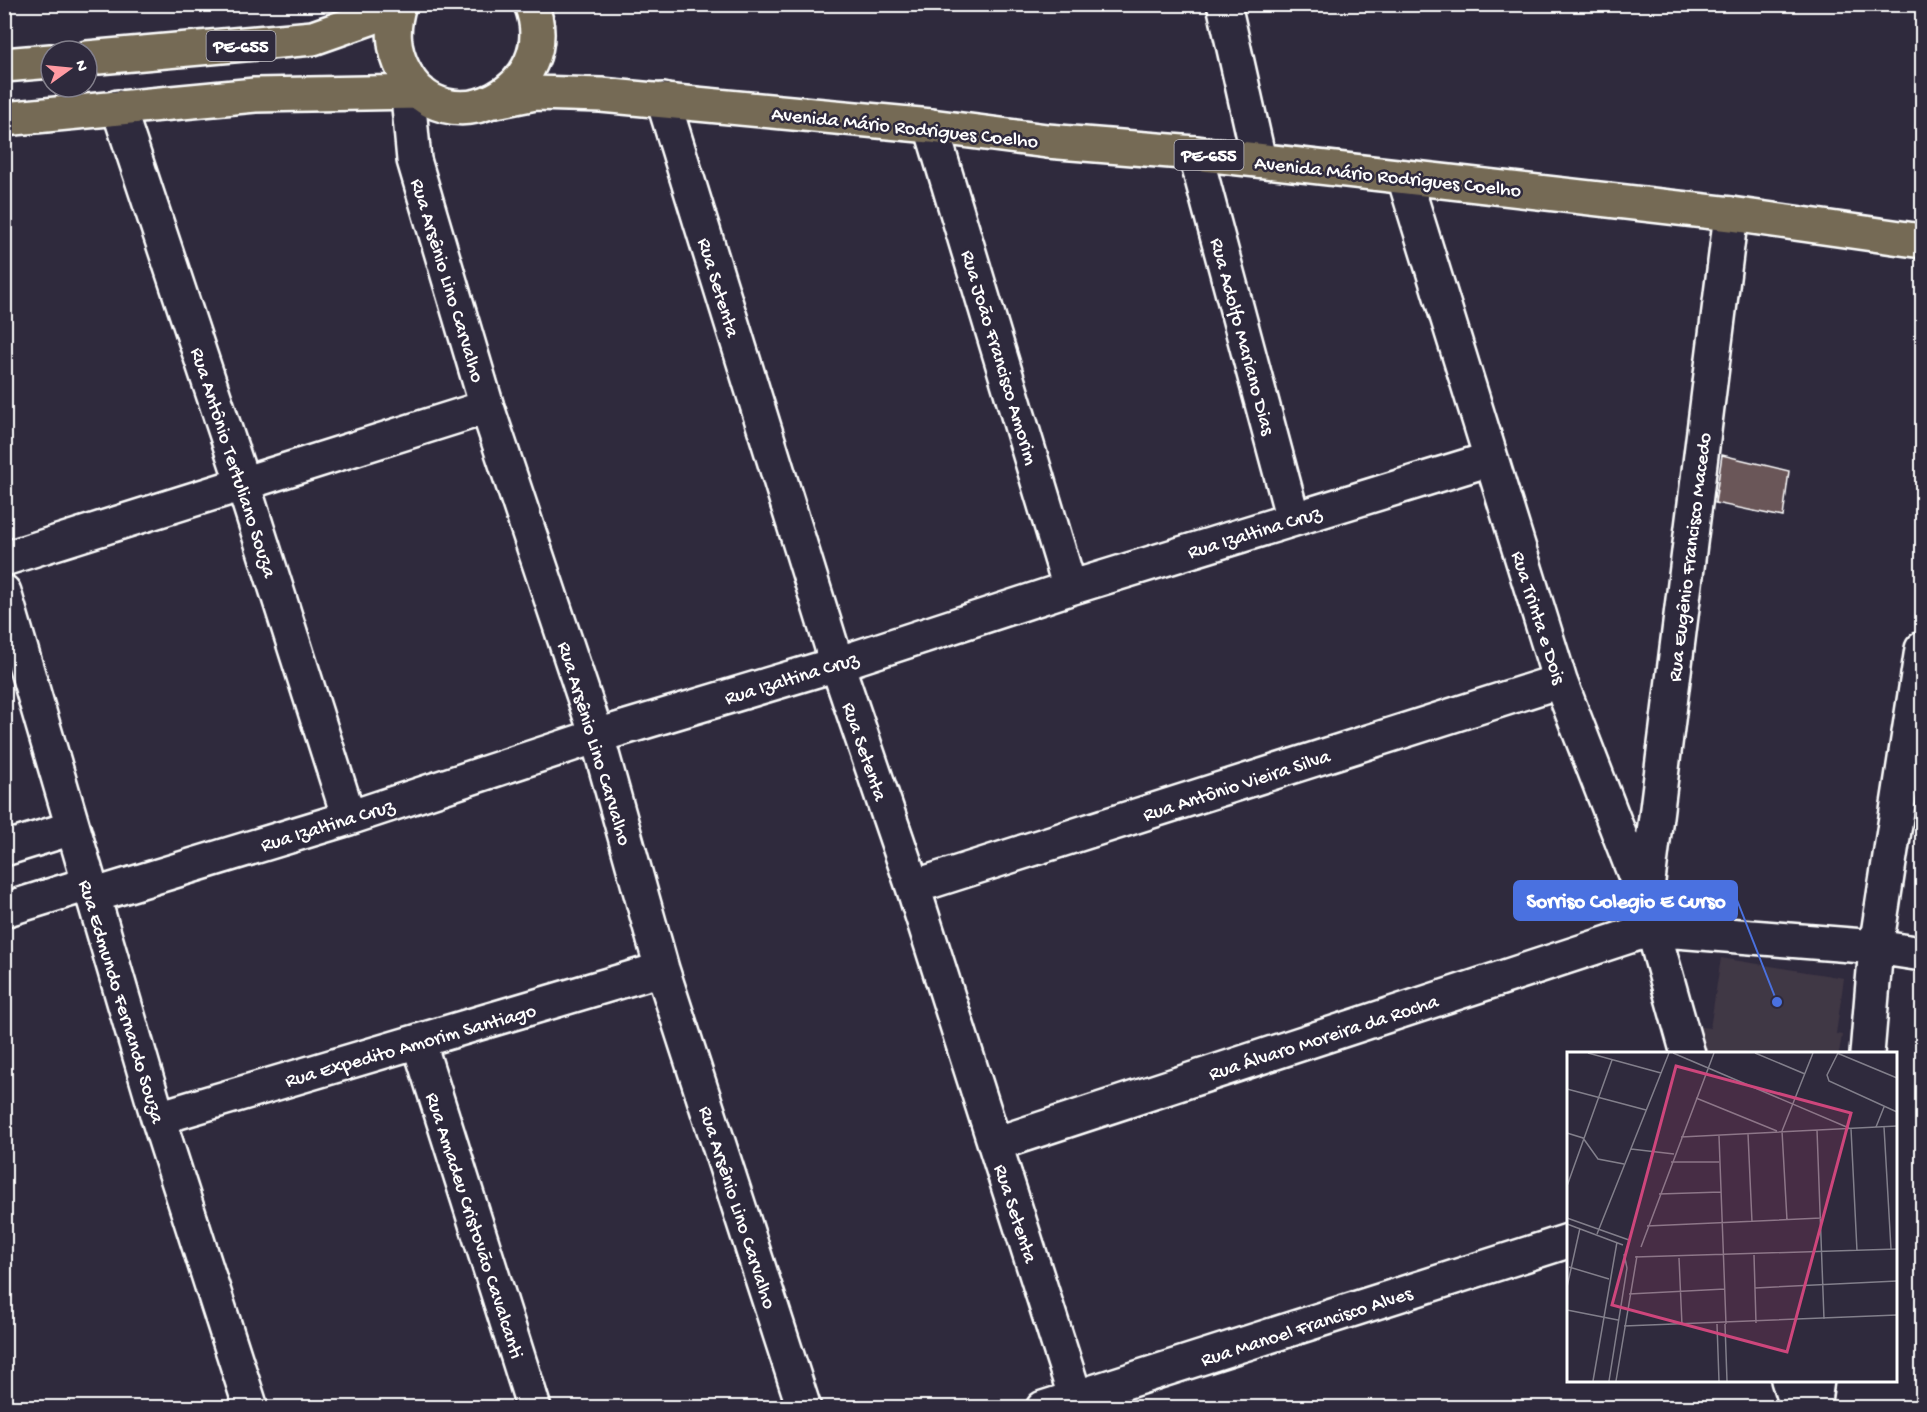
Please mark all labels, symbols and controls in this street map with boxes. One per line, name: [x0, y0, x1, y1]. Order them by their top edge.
road number: PE-655: [206, 31, 276, 61]
north arrow: [39, 39, 99, 99]
text: N: [70, 59, 91, 74]
street label: Avenida Mário Rodrigues Coelho: [770, 104, 1039, 155]
road number: PE-655: [1174, 140, 1244, 170]
street label: Avenida Mário Rodrigues Coelho: [1253, 153, 1522, 204]
street label: Rua Arsênio Lino Carvalho: [404, 176, 488, 386]
street label: Rua Setenta: [691, 236, 743, 341]
street label: Rua Adolfo Mariano Dias: [1203, 236, 1278, 439]
street label: Rua João Francisco Amorim: [954, 248, 1041, 468]
street label: Rua Antônio Tertuliano Souza: [184, 345, 280, 582]
street label: Rua Eugênio Francisco Macedo: [1665, 432, 1718, 683]
street label: Rua Izaltina Cruz: [1185, 503, 1326, 566]
street label: Rua Trinta e Dois: [1504, 549, 1569, 688]
street label: Rua Arsênio Lino Carvalho: [551, 639, 635, 849]
street label: Rua Izaltina Cruz: [722, 649, 863, 712]
street label: Rua Setenta: [835, 700, 891, 805]
street label: Rua Antônio Vieira Silva: [1141, 746, 1334, 828]
street label: Rua Izaltina Cruz: [258, 796, 399, 859]
street label: Rua Edmundo Fernando Souza: [72, 878, 168, 1127]
callout: Sorriso Colegio E Curso: [1514, 881, 1737, 920]
text: Sorriso Colegio E Curso: [1526, 891, 1726, 916]
street label: Rua Álvaro Moreira da Rocha: [1206, 989, 1443, 1087]
street label: Rua Expedito Amorim Santiago: [283, 1000, 539, 1094]
inset map: [1567, 1052, 1897, 1382]
street label: Rua Amadeu Cristovão Cavalcanti: [419, 1090, 527, 1362]
street label: Rua Arsênio Lino Carvalho: [692, 1104, 779, 1312]
street label: Rua Setenta: [987, 1162, 1041, 1267]
street label: Rua Manoel Francisco Alves: [1198, 1283, 1416, 1373]

